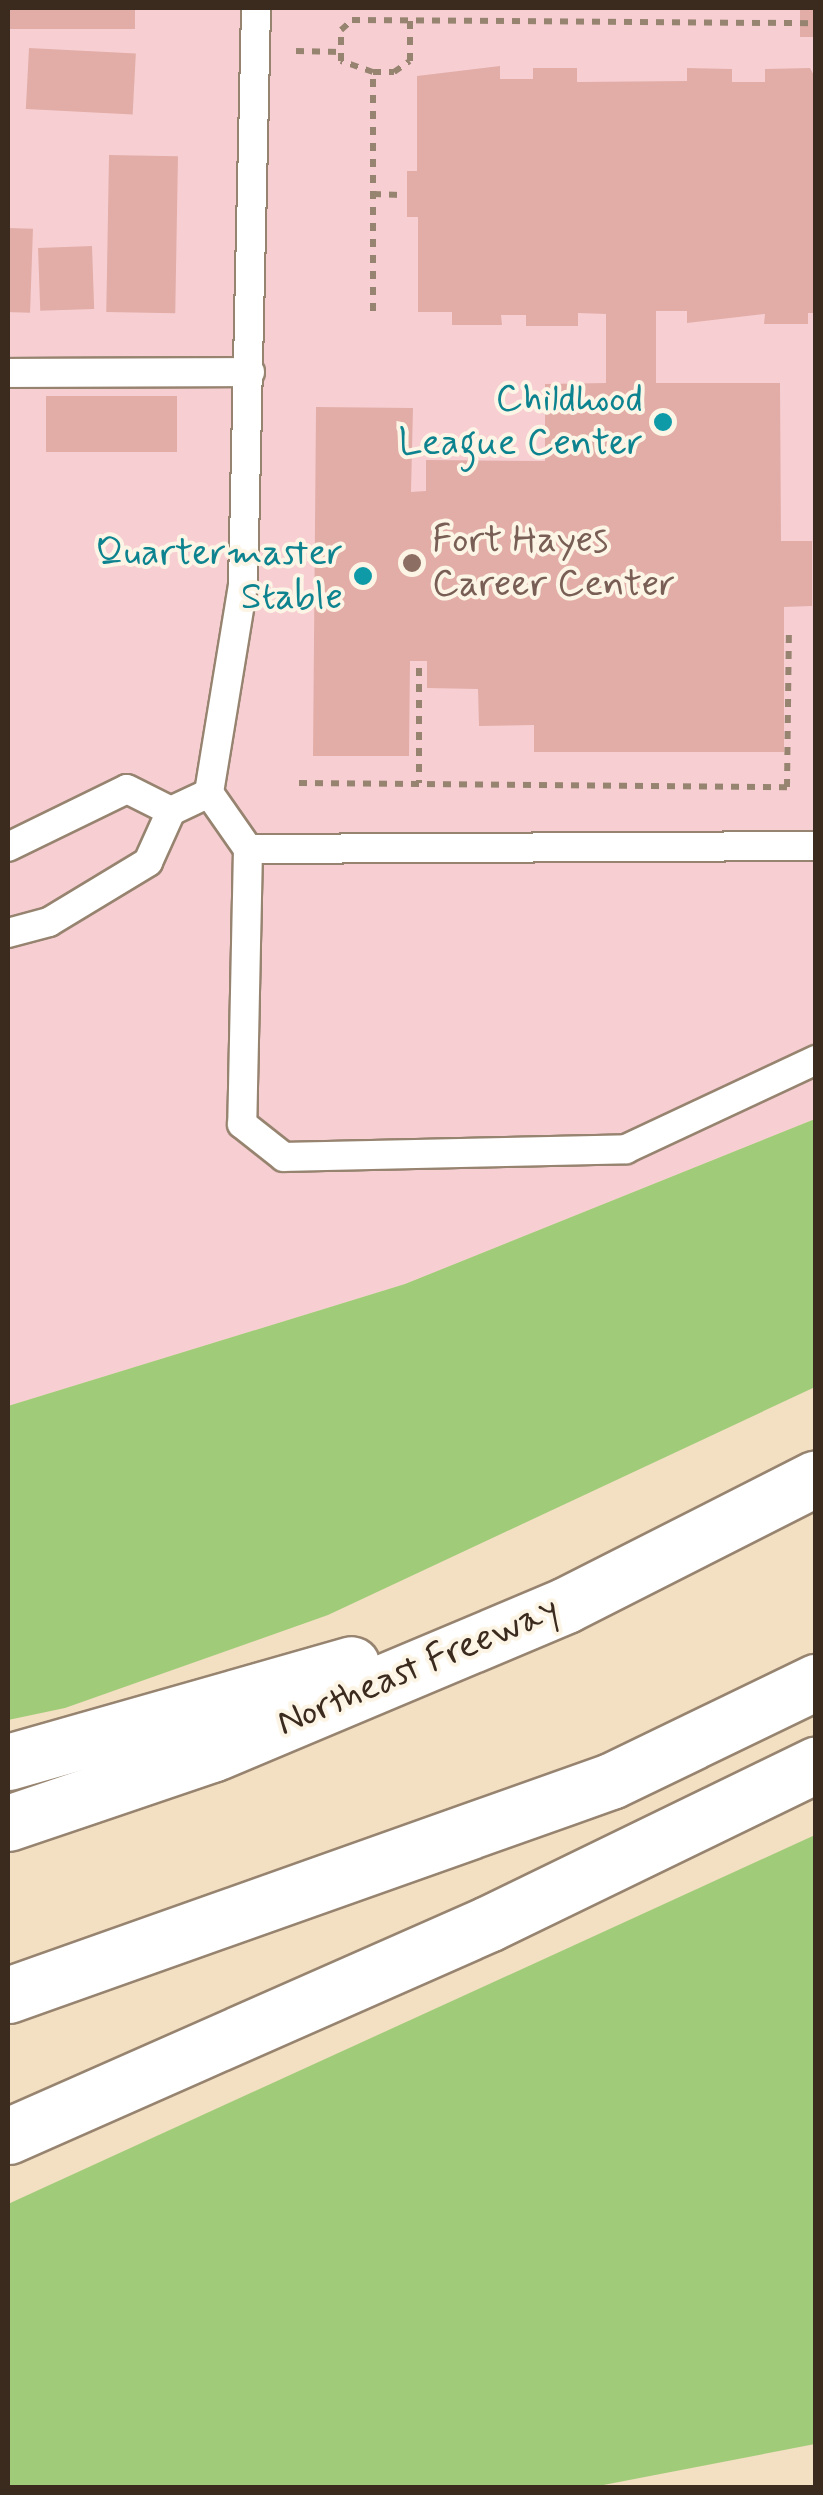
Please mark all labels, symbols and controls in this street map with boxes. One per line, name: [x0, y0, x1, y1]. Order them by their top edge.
place label: Childhood League Center: [397, 377, 643, 466]
marker: Childhood League Center: [652, 411, 674, 433]
place label: Fort Hayes Career Center: [432, 518, 675, 608]
place label: Quartermaster Stable: [96, 531, 343, 620]
marker: Fort Hayes Career Center: [401, 552, 423, 574]
marker: Quartermaster Stable: [352, 565, 374, 587]
street label: Northeast Freeway: [270, 1587, 566, 1747]

